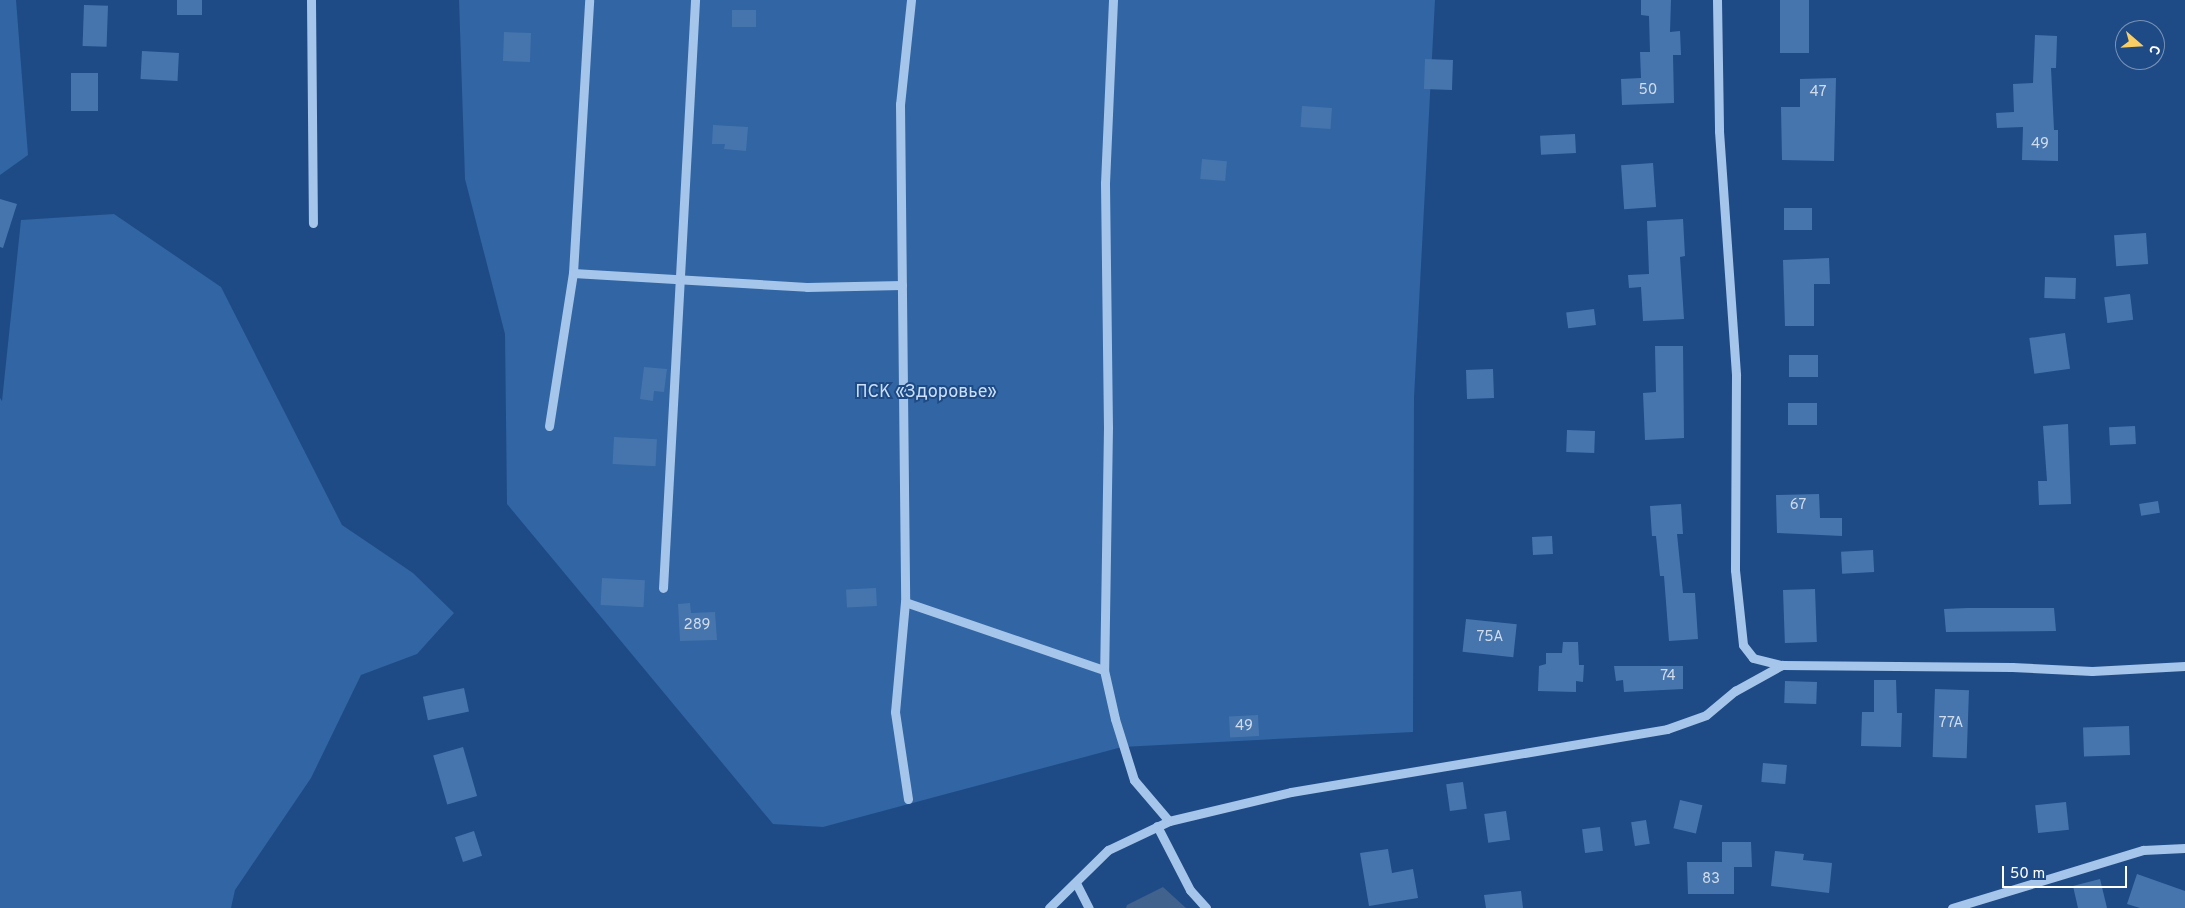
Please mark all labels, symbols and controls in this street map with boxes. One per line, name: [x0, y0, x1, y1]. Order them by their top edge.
north arrow: [2115, 20, 2165, 70]
text: С: [2144, 43, 2163, 57]
house number: 50: [1639, 82, 1657, 100]
house number: 47: [1810, 84, 1826, 102]
house number: 49: [2031, 136, 2049, 154]
park label: ПСК «Здоровье»: [855, 382, 997, 404]
house number: 67: [1790, 497, 1806, 515]
house number: 289: [684, 617, 710, 635]
house number: 75А: [1476, 629, 1504, 647]
house number: 74: [1660, 668, 1676, 686]
house number: 77А: [1939, 715, 1963, 733]
house number: 49: [1235, 718, 1253, 736]
scale bar: [2005, 856, 2130, 888]
text: 50 m: [2010, 865, 2045, 884]
house number: 83: [1702, 871, 1720, 889]

